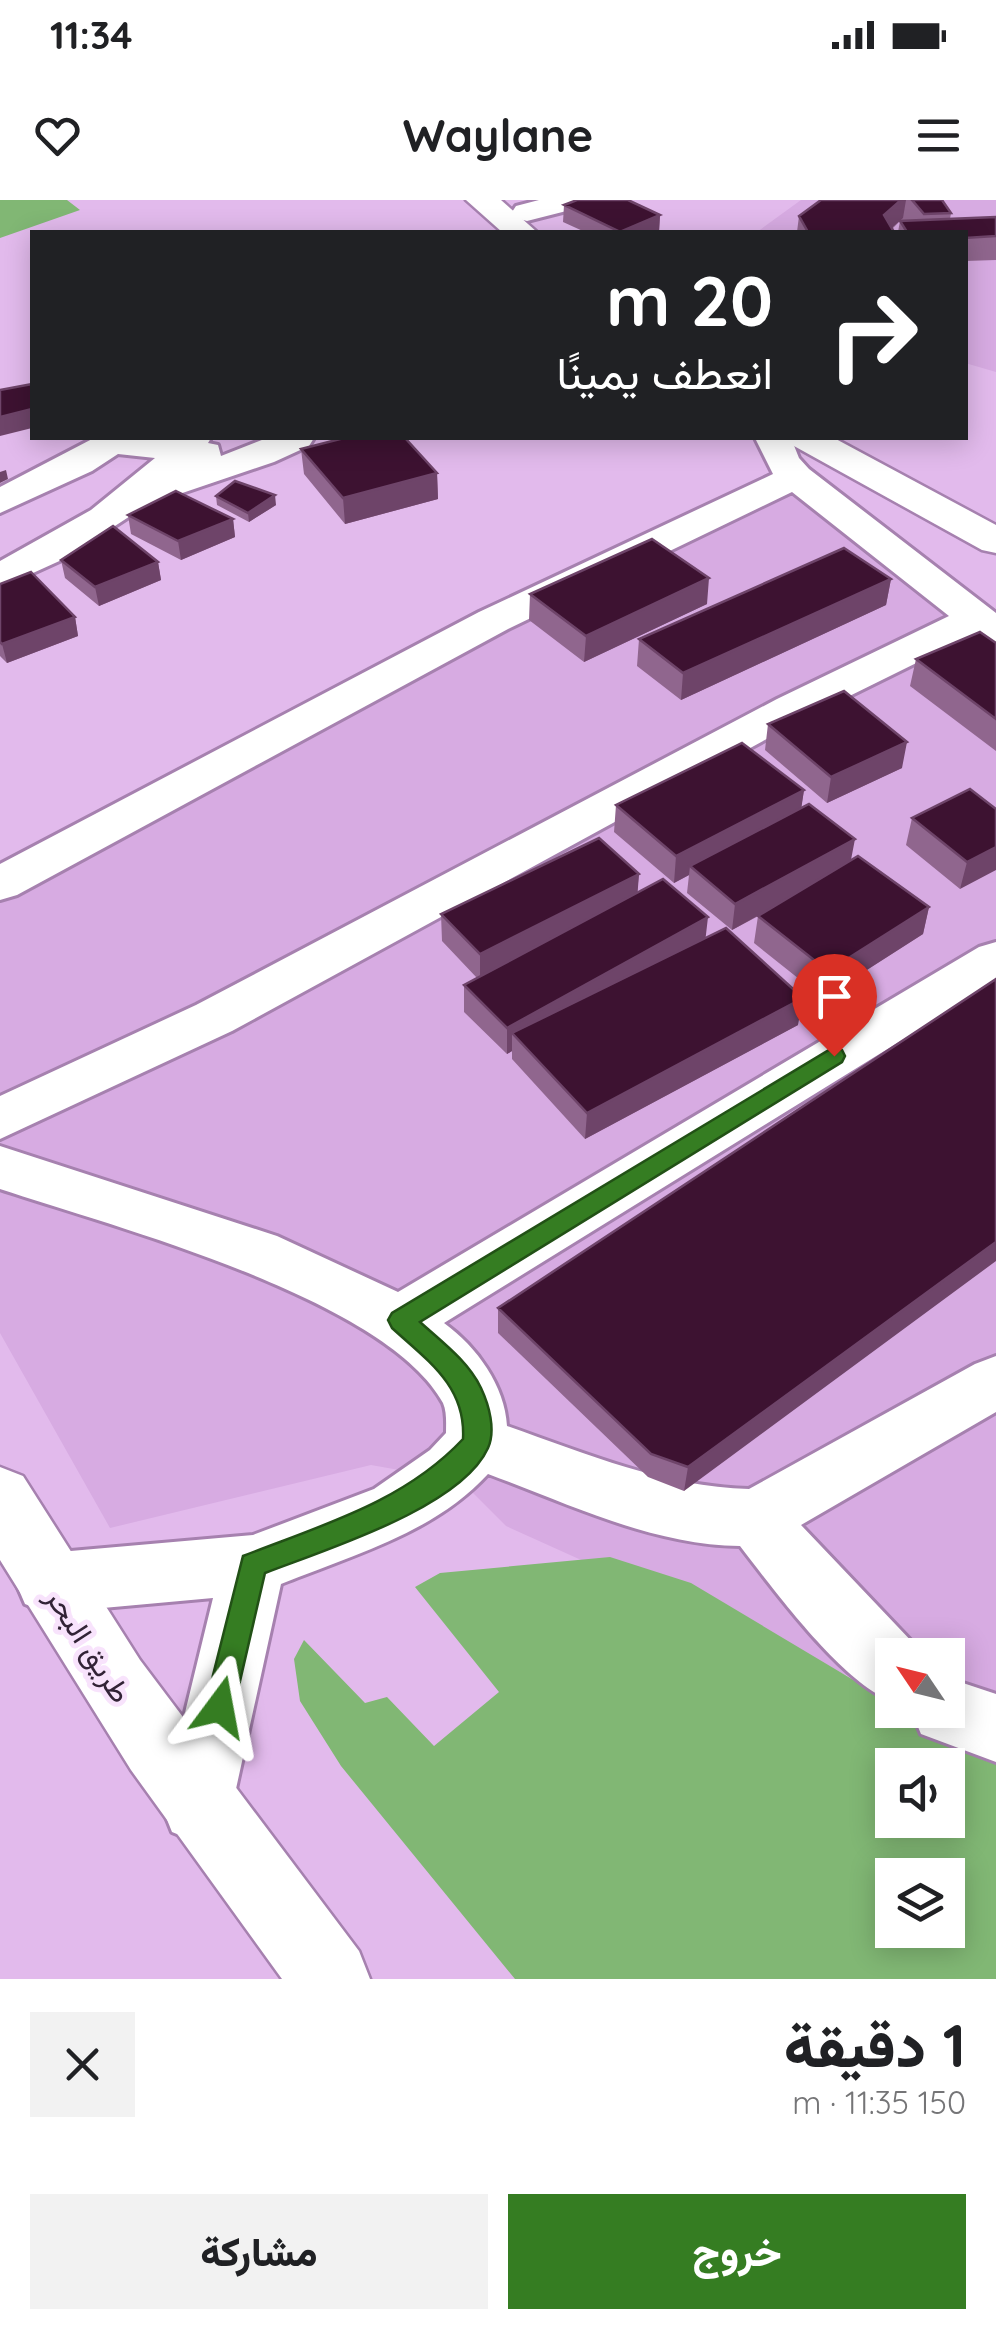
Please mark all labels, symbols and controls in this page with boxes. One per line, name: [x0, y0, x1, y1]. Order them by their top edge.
text: 11:34: [50, 11, 133, 59]
text: Waylane: [403, 107, 593, 163]
icon: heart: [30, 108, 85, 163]
icon: menu: [911, 108, 966, 163]
text: 20 m: [606, 256, 773, 344]
icon: right: [808, 270, 938, 400]
text: انعطف يمينًا: [556, 344, 773, 400]
pin: [792, 954, 877, 1057]
icon: arrive: [807, 969, 862, 1024]
street label: طريق البحر: [37, 1579, 140, 1710]
north arrow: [875, 1638, 965, 1728]
map controls: [875, 1638, 965, 1948]
position arrow: [168, 1655, 272, 1759]
button: sound: [875, 1748, 965, 1838]
button: layers: [875, 1858, 965, 1948]
text: 1 دقيقة: [784, 2007, 966, 2082]
button: close: [30, 2012, 135, 2117]
text: 150 m · 11:35: [792, 2082, 966, 2122]
button: مشاركة: [30, 2194, 488, 2309]
button: خروج: [508, 2194, 966, 2309]

